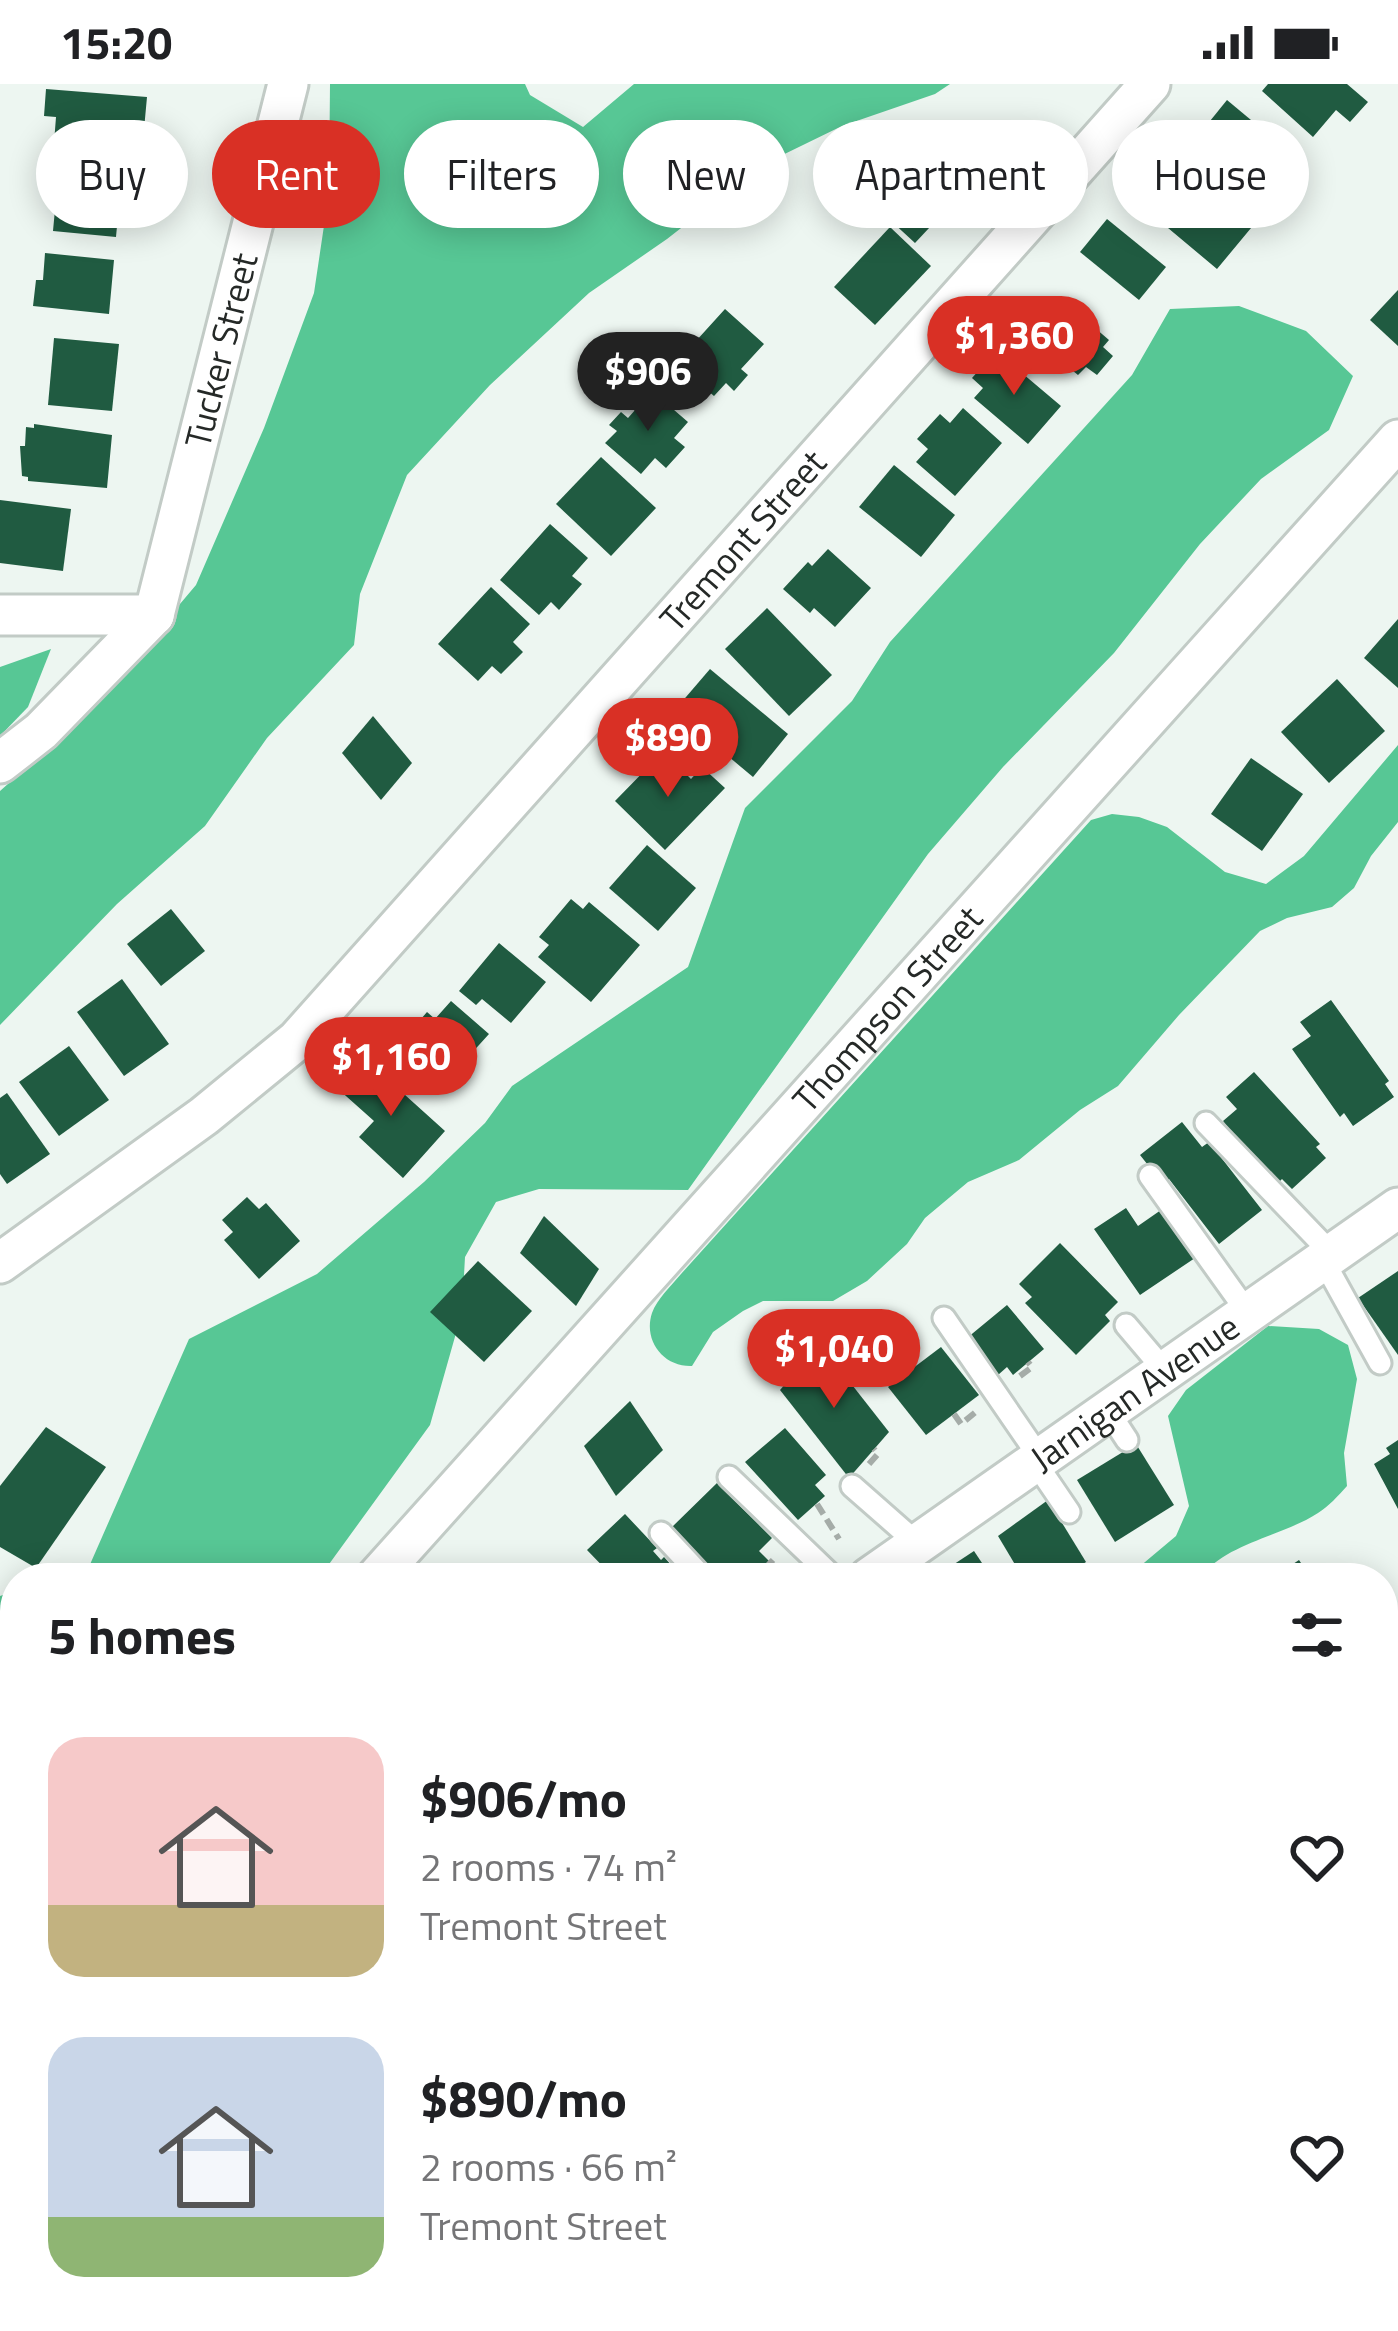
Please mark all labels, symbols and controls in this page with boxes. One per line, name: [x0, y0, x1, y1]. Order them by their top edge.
text: 15:20: [60, 8, 172, 76]
chip: Buy: [36, 120, 188, 228]
chip: Rent: [212, 120, 380, 228]
chip: Filters: [404, 120, 599, 228]
chip: New: [623, 120, 789, 228]
chip: Apartment: [813, 120, 1088, 228]
chip: House: [1112, 120, 1309, 228]
street label: Tucker Street: [169, 247, 271, 453]
pin: $1,360: [916, 296, 1112, 398]
text: $1,360: [954, 305, 1074, 364]
pin: $906: [577, 332, 719, 434]
text: $906: [604, 341, 692, 400]
street label: Tremont Street: [646, 437, 839, 643]
pin: $890: [597, 698, 739, 800]
text: $890: [624, 707, 712, 766]
street label: Thompson Street: [779, 892, 995, 1124]
pin: $1,160: [293, 1017, 489, 1119]
text: $1,160: [331, 1026, 451, 1085]
street label: Jarnigan Avenue: [1018, 1299, 1250, 1485]
pin: $1,040: [736, 1309, 932, 1411]
text: $1,040: [774, 1318, 894, 1377]
text: 5 homes: [48, 1596, 236, 1674]
icon: filters: [1284, 1602, 1350, 1668]
text: $906/mo: [420, 1759, 627, 1837]
icon: home: [144, 1785, 288, 1929]
icon: heart: [1284, 1824, 1350, 1890]
text: 2 rooms · 74 m²: [420, 1837, 677, 1896]
text: Tremont Street: [420, 1896, 667, 1955]
text: $890/mo: [420, 2059, 627, 2137]
icon: home: [144, 2085, 288, 2229]
icon: heart: [1284, 2124, 1350, 2190]
text: 2 rooms · 66 m²: [420, 2137, 677, 2196]
text: Tremont Street: [420, 2196, 667, 2255]

